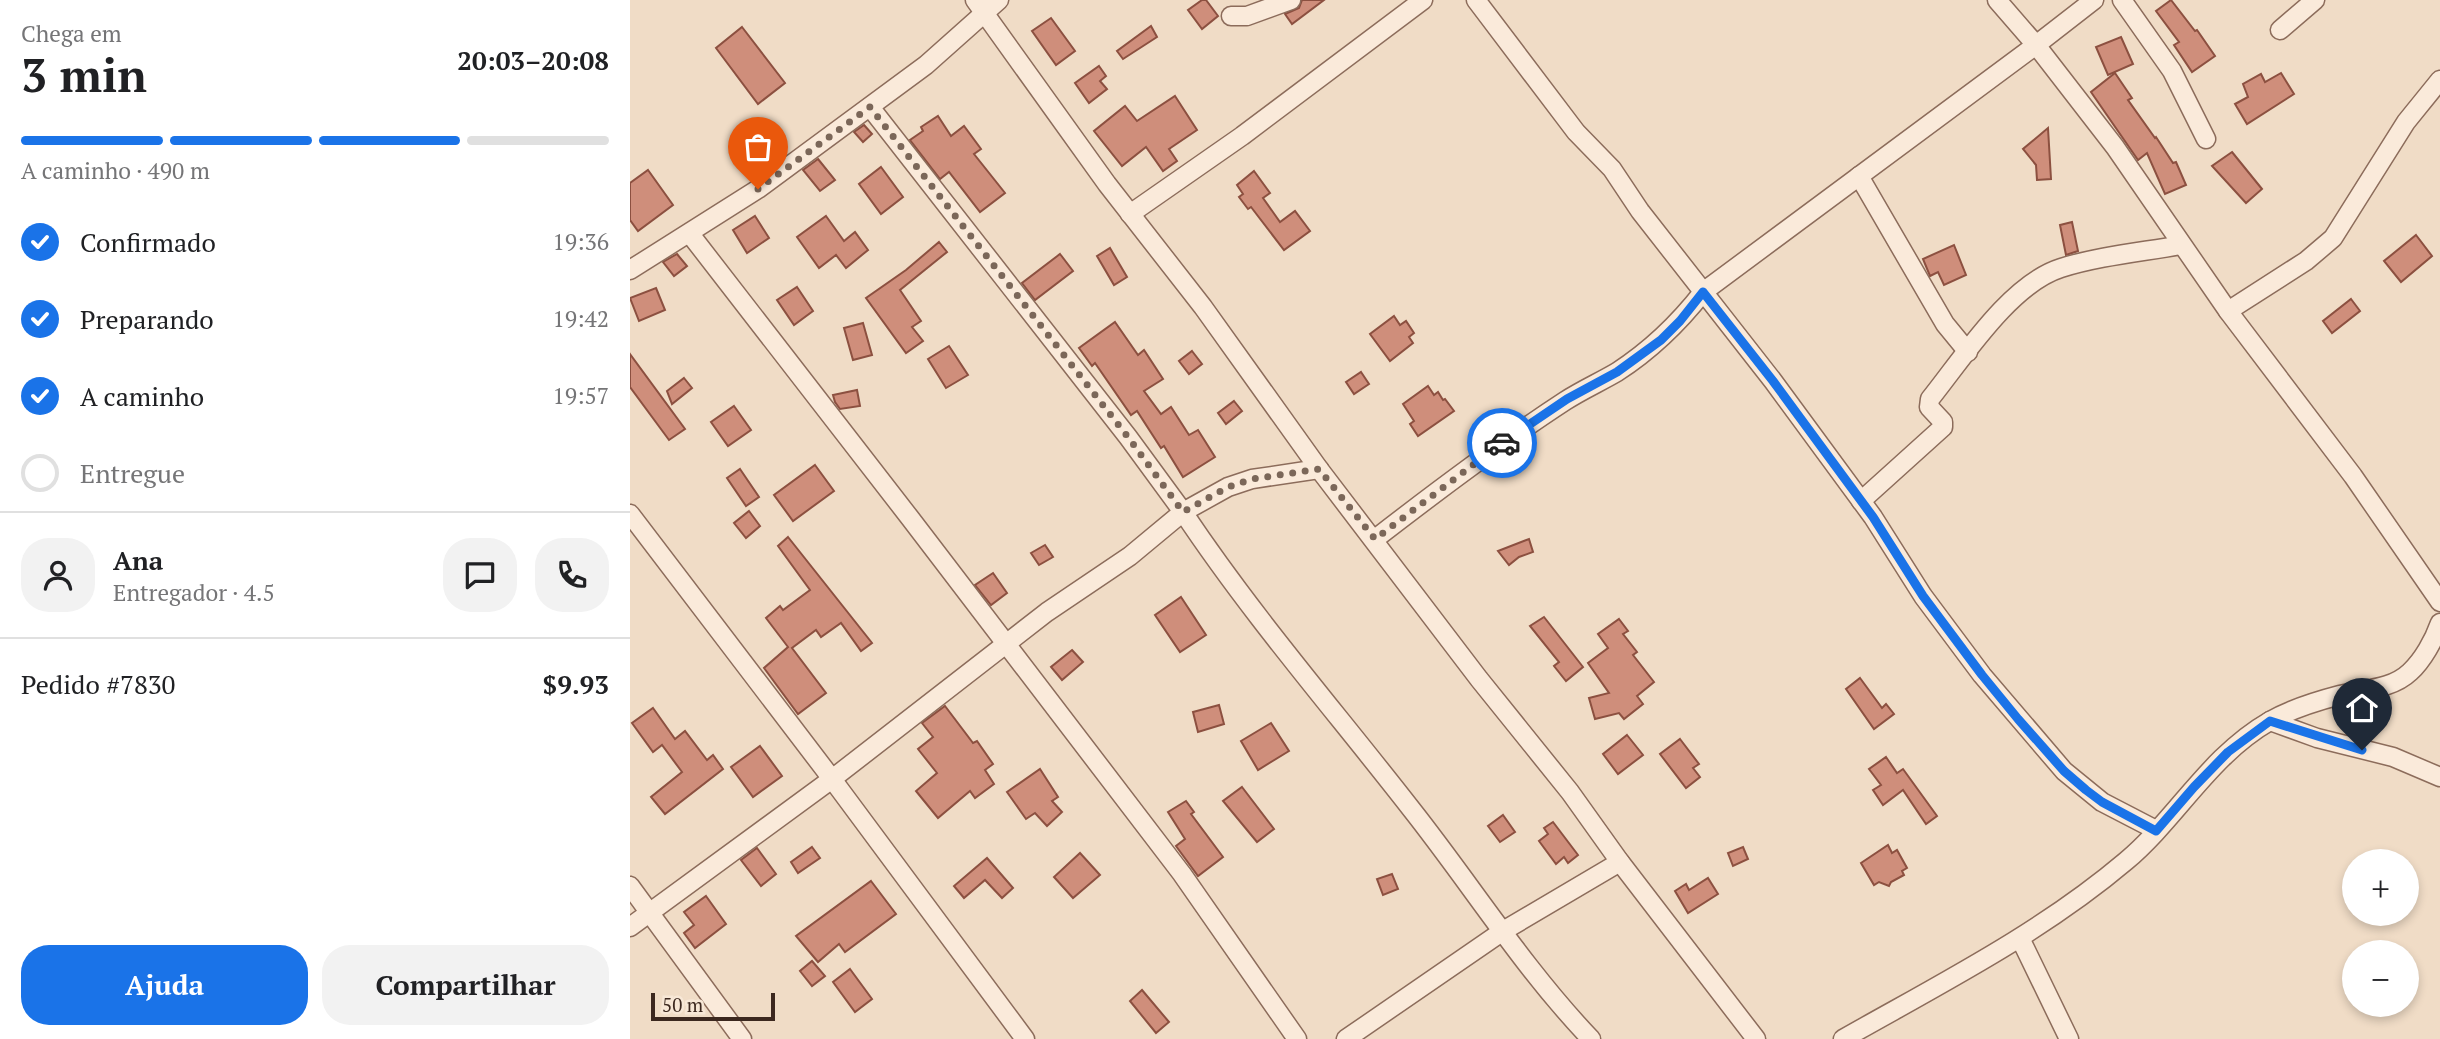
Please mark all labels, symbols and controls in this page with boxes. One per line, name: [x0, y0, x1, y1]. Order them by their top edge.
text: Chega em: [21, 18, 122, 49]
text: 20:03–20:08: [457, 43, 609, 77]
text: 3 min: [21, 44, 147, 105]
pin: [728, 117, 788, 189]
icon: bag: [739, 128, 777, 166]
text: A caminho · 490 m: [21, 155, 210, 186]
icon: check: [21, 223, 59, 261]
text: Confirmado: [80, 225, 216, 259]
text: 19:36: [552, 226, 609, 257]
icon: check: [21, 300, 59, 338]
text: Preparando: [80, 302, 214, 336]
text: 19:42: [552, 303, 609, 334]
icon: check: [21, 377, 59, 415]
text: A caminho: [80, 379, 204, 413]
text: 19:57: [552, 380, 609, 411]
courier: [1467, 408, 1537, 478]
icon: car: [1483, 424, 1521, 462]
text: Entregue: [80, 456, 185, 490]
button: person: [21, 538, 95, 612]
button: chat: [443, 538, 517, 612]
button: phone: [535, 538, 609, 612]
text: Ana: [113, 543, 163, 577]
text: Entregador · 4.5: [113, 577, 275, 608]
text: Pedido #7830: [21, 667, 175, 701]
text: $9.93: [543, 667, 609, 701]
pin: [2332, 678, 2392, 750]
icon: home: [2343, 689, 2381, 727]
map controls: [2342, 849, 2419, 1017]
button: +: [2342, 849, 2419, 926]
button: −: [2342, 940, 2419, 1017]
button: Ajuda: [21, 945, 308, 1025]
button: Compartilhar: [322, 945, 609, 1025]
scale bar: [651, 990, 775, 1022]
text: 50 m: [662, 992, 703, 1017]

